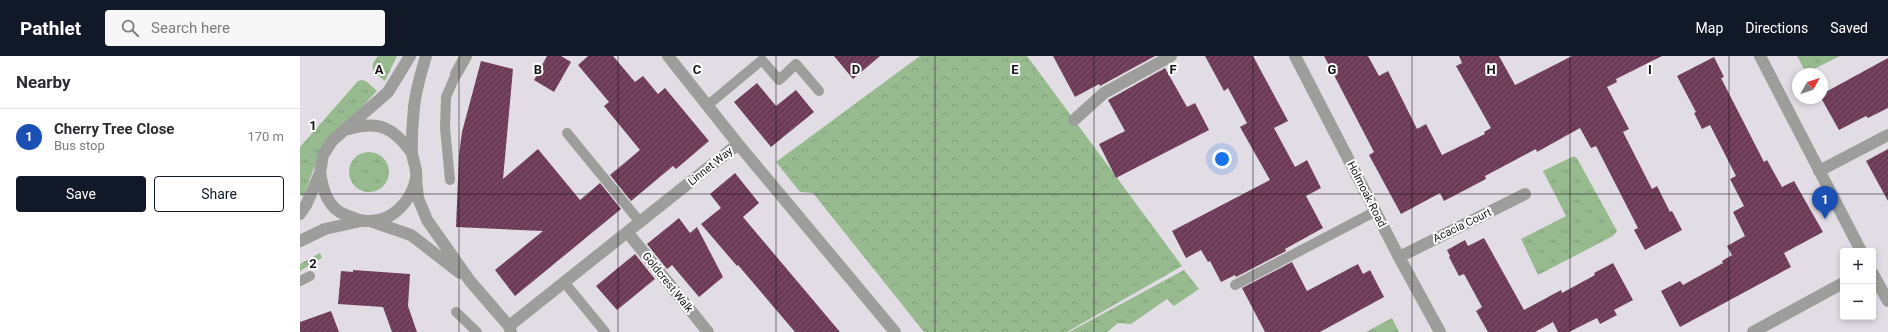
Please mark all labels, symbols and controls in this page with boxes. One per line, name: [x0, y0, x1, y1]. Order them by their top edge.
search box: [105, 10, 385, 46]
text: Pathlet: [20, 17, 81, 40]
icon: search: [119, 17, 141, 39]
text: Search here: [151, 19, 230, 37]
text: Map: [1696, 20, 1723, 36]
text: Directions: [1745, 20, 1808, 36]
text: Saved: [1830, 20, 1868, 36]
text: A: [375, 62, 384, 77]
text: B: [534, 62, 542, 77]
text: C: [693, 62, 702, 77]
text: D: [852, 62, 860, 77]
text: E: [1011, 62, 1019, 77]
text: F: [1169, 62, 1177, 77]
text: G: [1328, 62, 1337, 77]
text: H: [1486, 62, 1496, 77]
text: I: [1648, 62, 1652, 77]
north arrow: [1792, 68, 1828, 104]
text: Nearby: [16, 72, 71, 92]
text: 1: [309, 118, 317, 133]
text: Cherry Tree Close: [54, 120, 174, 138]
text: 1: [25, 129, 33, 144]
text: 170 m: [247, 129, 284, 144]
text: Bus stop: [54, 138, 105, 153]
street label: Linnet Way: [685, 144, 736, 188]
your location: [1212, 149, 1232, 169]
street label: Holmoak Road: [1344, 159, 1389, 229]
button: Save: [16, 176, 146, 212]
button: Share: [154, 176, 284, 212]
pin: 1: [1812, 186, 1838, 219]
street label: Acacia Court: [1431, 206, 1494, 245]
map controls: [1840, 248, 1876, 320]
button: +: [1840, 248, 1876, 284]
street label: Goldcrest Walk: [639, 250, 696, 315]
text: 2: [309, 256, 317, 271]
button: −: [1840, 284, 1876, 320]

